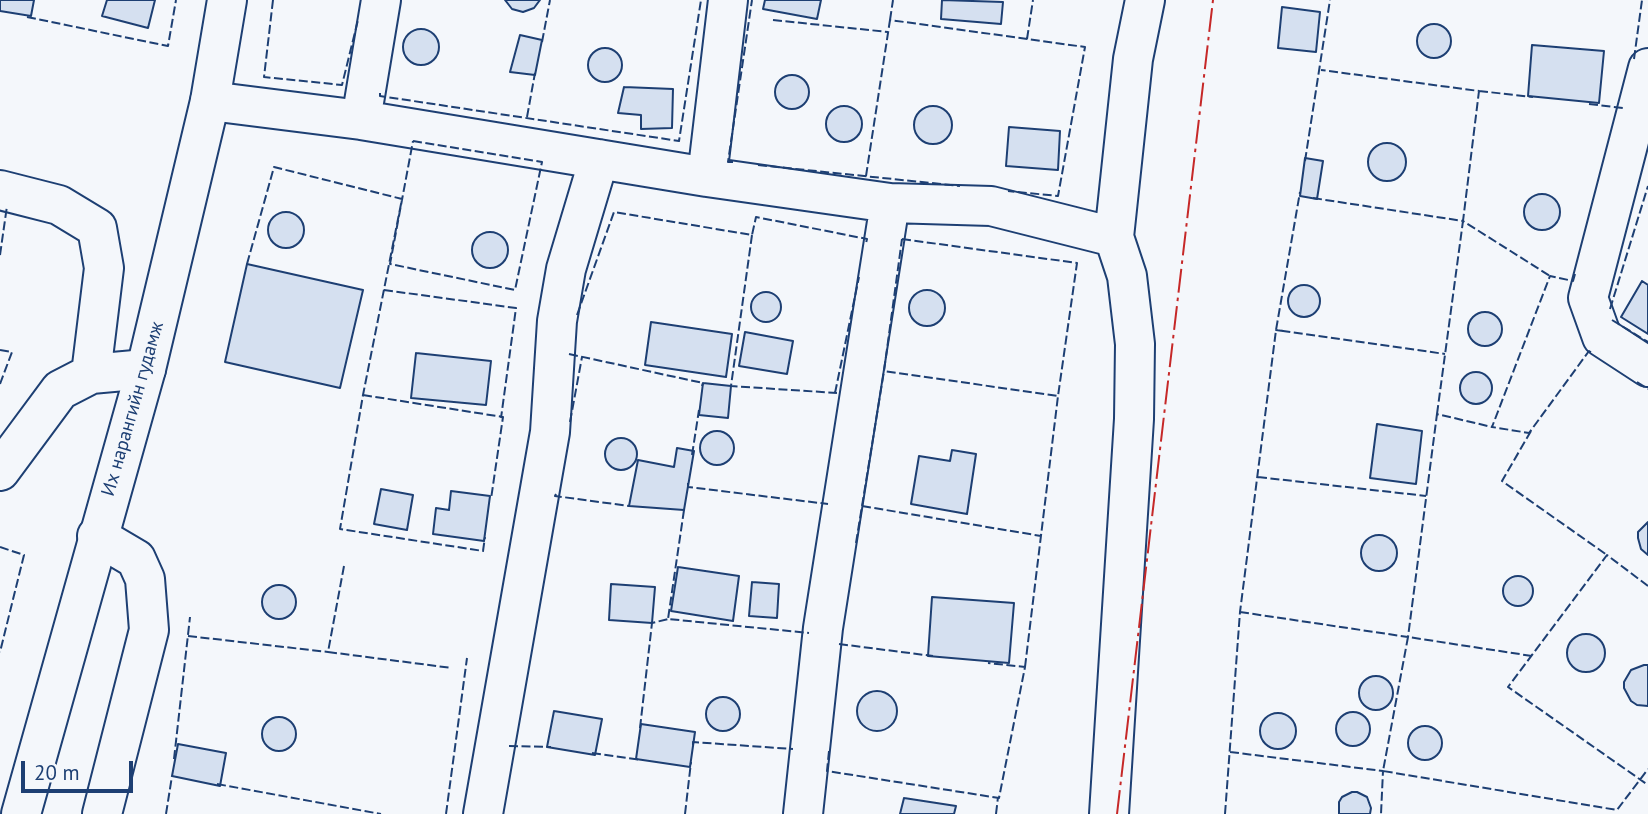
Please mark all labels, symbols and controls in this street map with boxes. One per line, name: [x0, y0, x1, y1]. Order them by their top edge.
street label: Их нарангийн гудамж: [97, 319, 169, 499]
scale bar: [24, 748, 136, 792]
text: 20 m: [34, 759, 80, 786]

